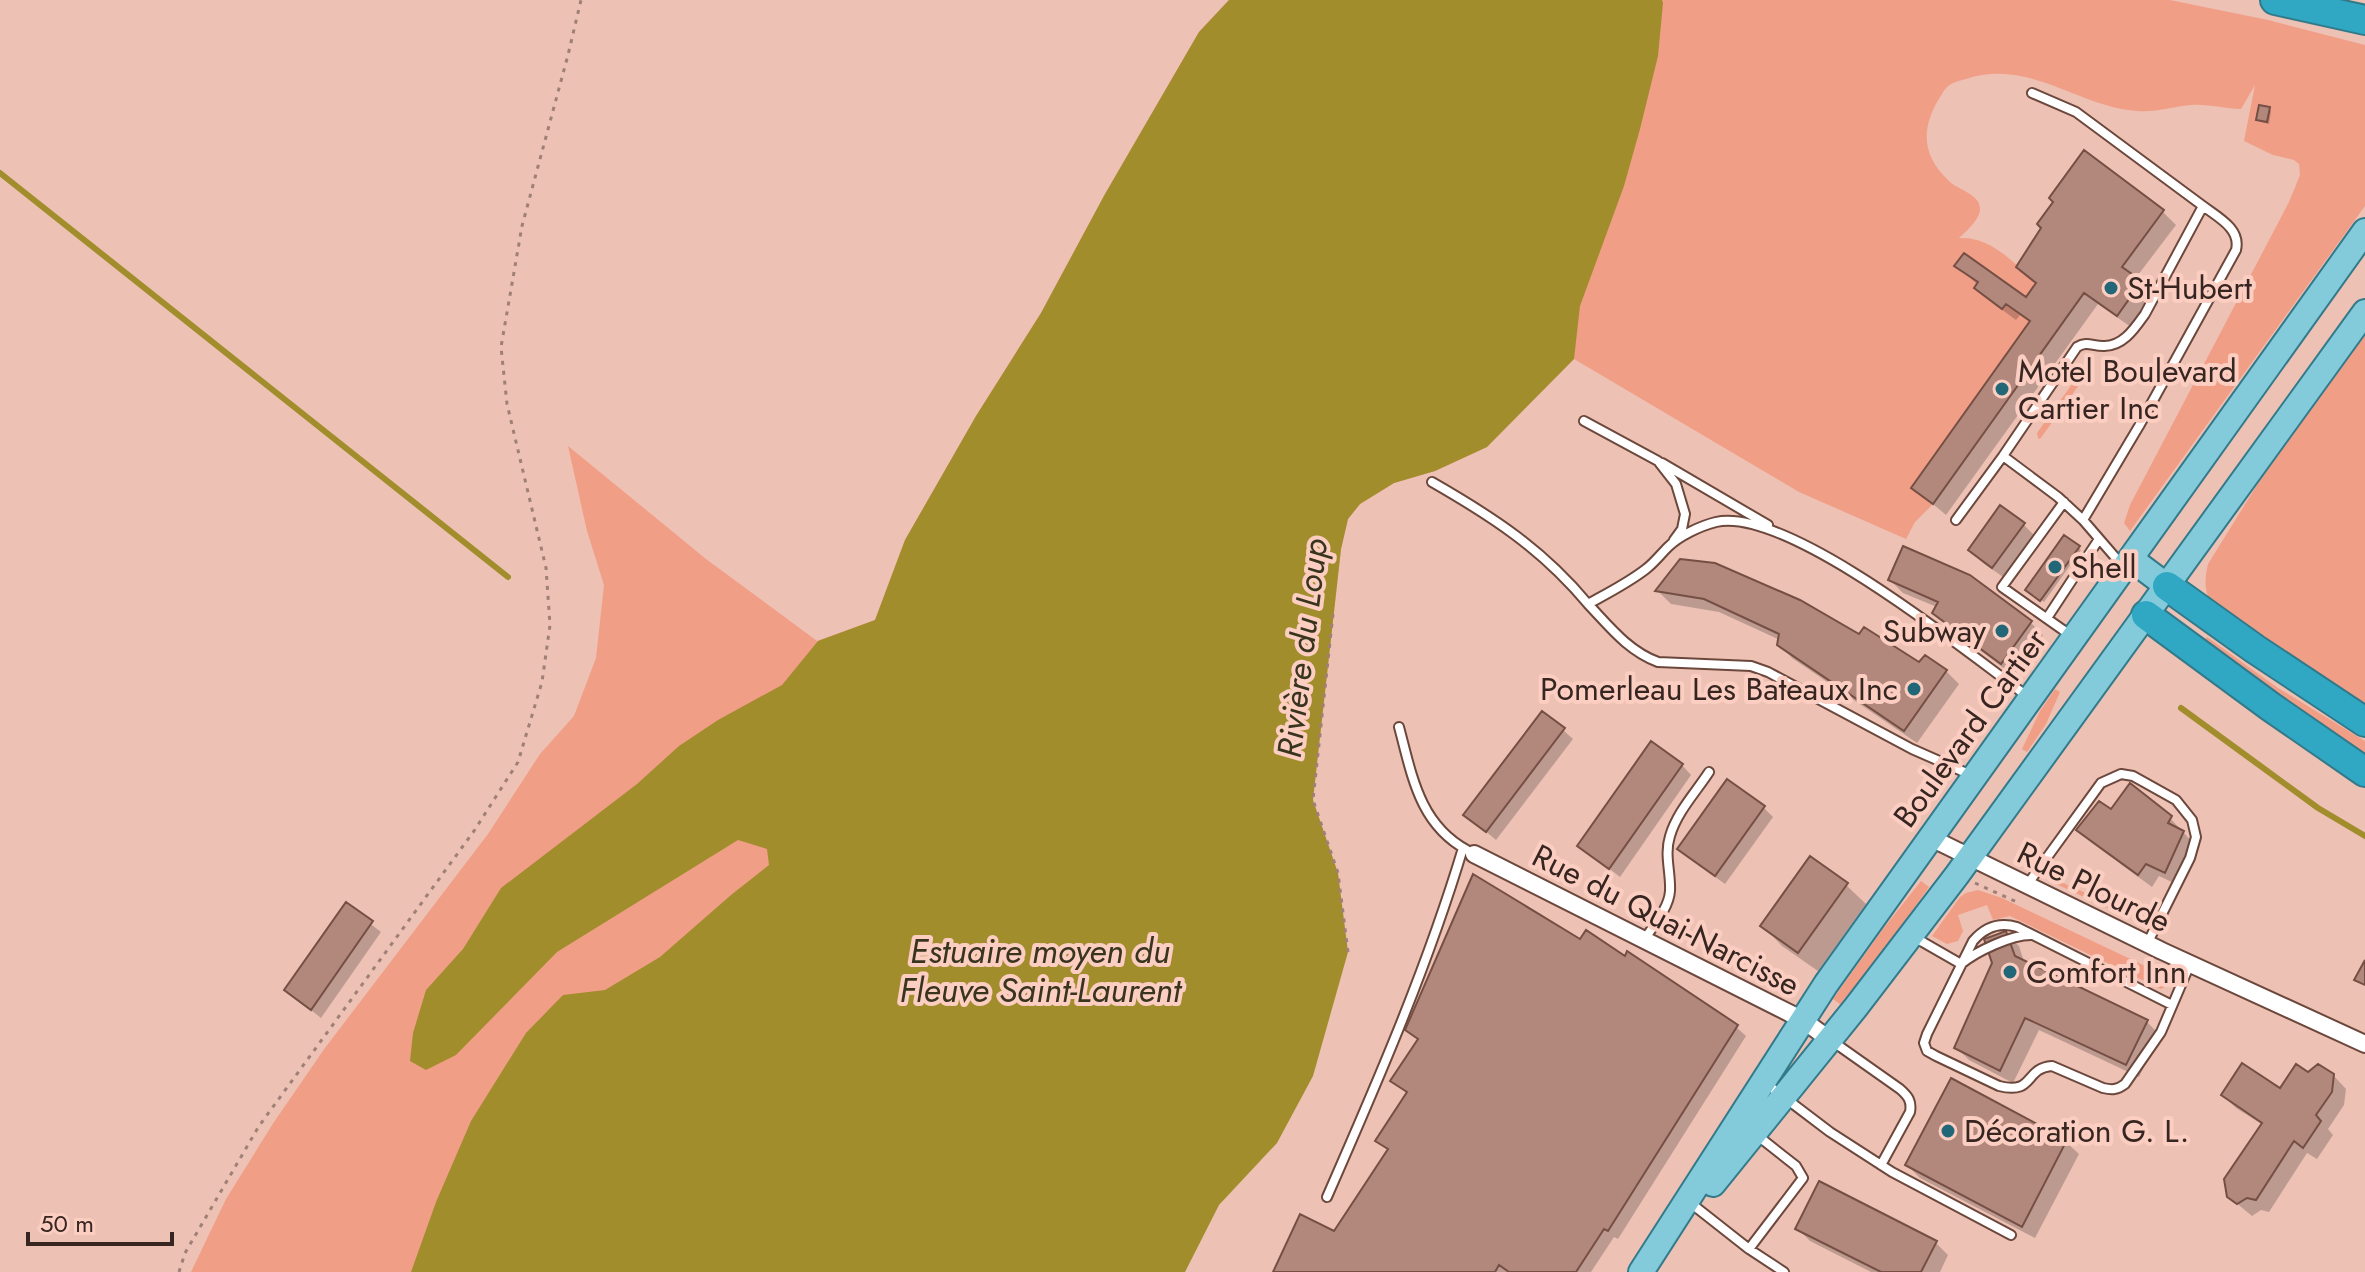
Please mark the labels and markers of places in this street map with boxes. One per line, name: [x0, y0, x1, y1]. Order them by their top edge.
place label: St-Hubert: [2127, 265, 2252, 311]
marker: St-Hubert: [2102, 279, 2120, 297]
place label: Motel Boulevard Cartier Inc: [2018, 348, 2237, 431]
marker: Motel Boulevard Cartier Inc: [1993, 380, 2011, 398]
place label: Shell: [2071, 544, 2137, 590]
marker: Shell: [2046, 558, 2064, 576]
place label: Subway: [1883, 608, 1987, 654]
marker: Subway: [1993, 622, 2011, 640]
place label: Pomerleau Les Bateaux Inc: [1540, 666, 1898, 712]
marker: Pomerleau Les Bateaux Inc: [1905, 680, 1923, 698]
place label: Comfort Inn: [2026, 949, 2187, 995]
marker: Comfort Inn: [2001, 963, 2019, 981]
place label: Décoration G. L.: [1964, 1108, 2189, 1154]
marker: Décoration G. L.: [1939, 1122, 1957, 1140]

